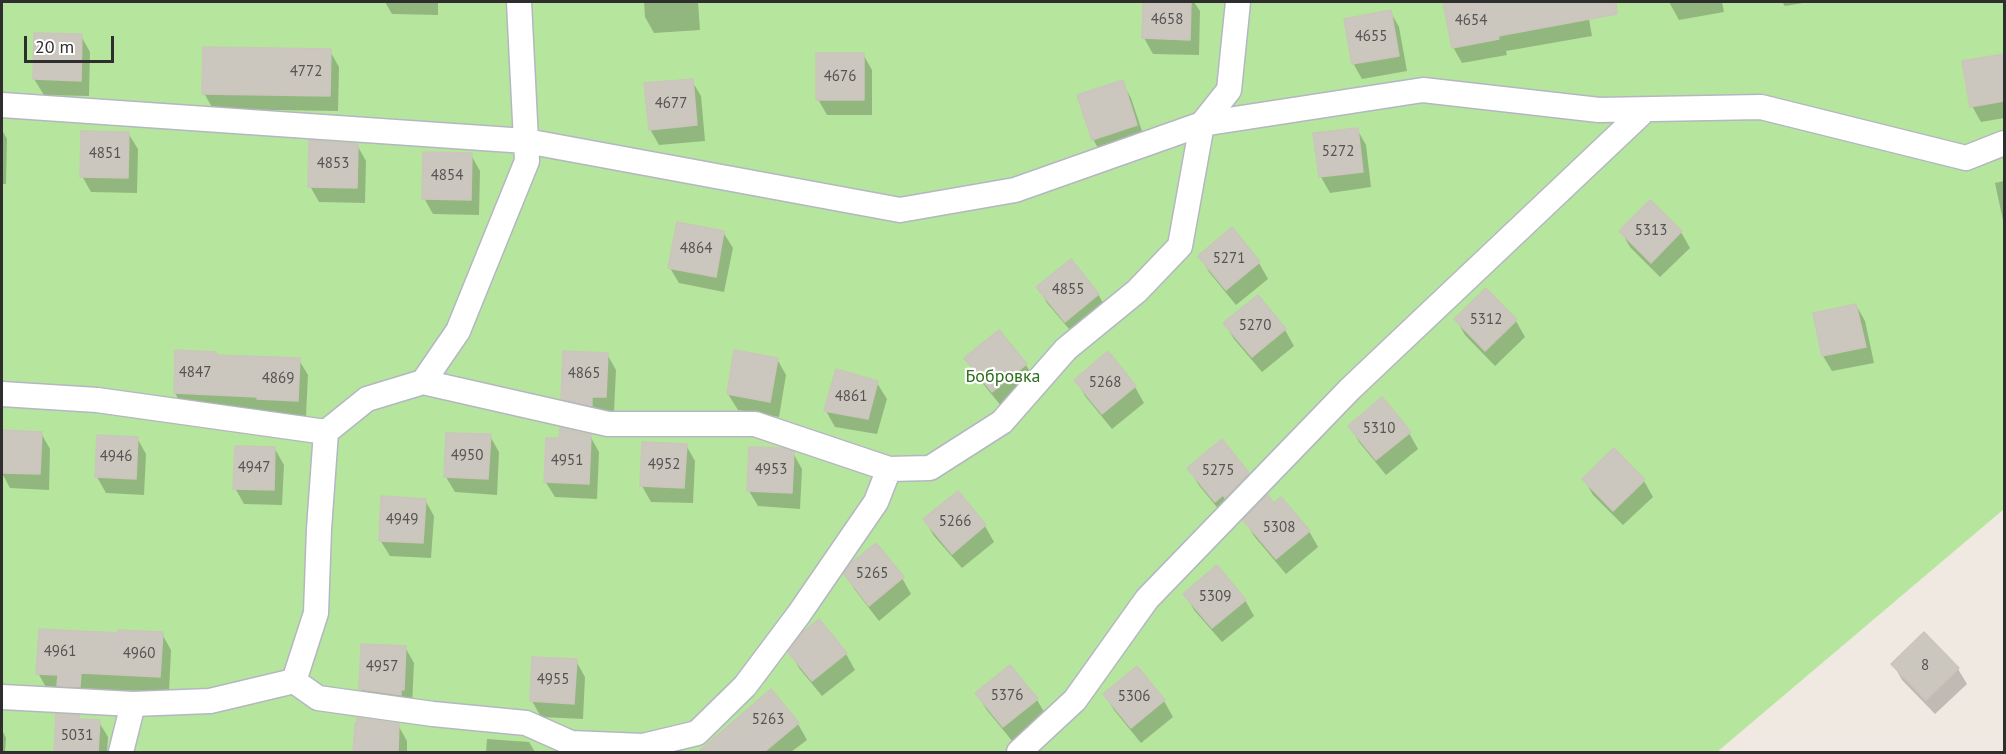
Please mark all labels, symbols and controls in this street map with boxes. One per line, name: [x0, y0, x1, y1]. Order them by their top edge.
house number: 4658: [1151, 11, 1183, 29]
house number: 4654: [1455, 12, 1487, 30]
scale bar: [27, 24, 117, 62]
house number: 4655: [1355, 28, 1387, 46]
text: 20 m: [35, 35, 74, 58]
house number: 4772: [290, 63, 322, 81]
house number: 4676: [824, 68, 856, 86]
house number: 4677: [655, 95, 687, 113]
house number: 5272: [1322, 143, 1354, 161]
house number: 4851: [89, 145, 121, 163]
house number: 4853: [317, 155, 349, 173]
house number: 4854: [431, 167, 463, 185]
house number: 5313: [1635, 222, 1667, 240]
house number: 4864: [680, 240, 712, 258]
house number: 5271: [1213, 250, 1245, 268]
house number: 4855: [1052, 281, 1084, 299]
house number: 5312: [1470, 311, 1502, 329]
house number: 5270: [1239, 317, 1271, 335]
house number: 4847: [179, 364, 211, 382]
house number: 4865: [568, 365, 600, 383]
park label: Бобровка: [965, 366, 1041, 388]
house number: 4869: [262, 370, 294, 388]
house number: 5268: [1089, 374, 1121, 392]
house number: 4861: [835, 388, 867, 406]
house number: 5310: [1363, 420, 1395, 438]
house number: 4950: [451, 447, 483, 465]
house number: 4946: [100, 448, 132, 466]
house number: 4951: [551, 452, 583, 470]
house number: 4952: [648, 456, 680, 474]
house number: 4947: [238, 459, 270, 477]
house number: 4953: [755, 461, 787, 479]
house number: 5275: [1202, 462, 1234, 480]
house number: 4949: [386, 511, 418, 529]
house number: 5266: [939, 513, 971, 531]
house number: 5308: [1263, 519, 1295, 537]
house number: 5265: [856, 565, 888, 583]
house number: 5309: [1199, 588, 1231, 606]
house number: 4961: [44, 643, 76, 661]
house number: 4960: [123, 645, 155, 663]
house number: 8: [1921, 657, 1929, 675]
house number: 4957: [366, 658, 398, 676]
house number: 4955: [537, 671, 569, 689]
house number: 5376: [991, 687, 1023, 705]
house number: 5306: [1118, 688, 1150, 706]
house number: 5263: [752, 711, 784, 729]
house number: 5031: [61, 727, 93, 745]

